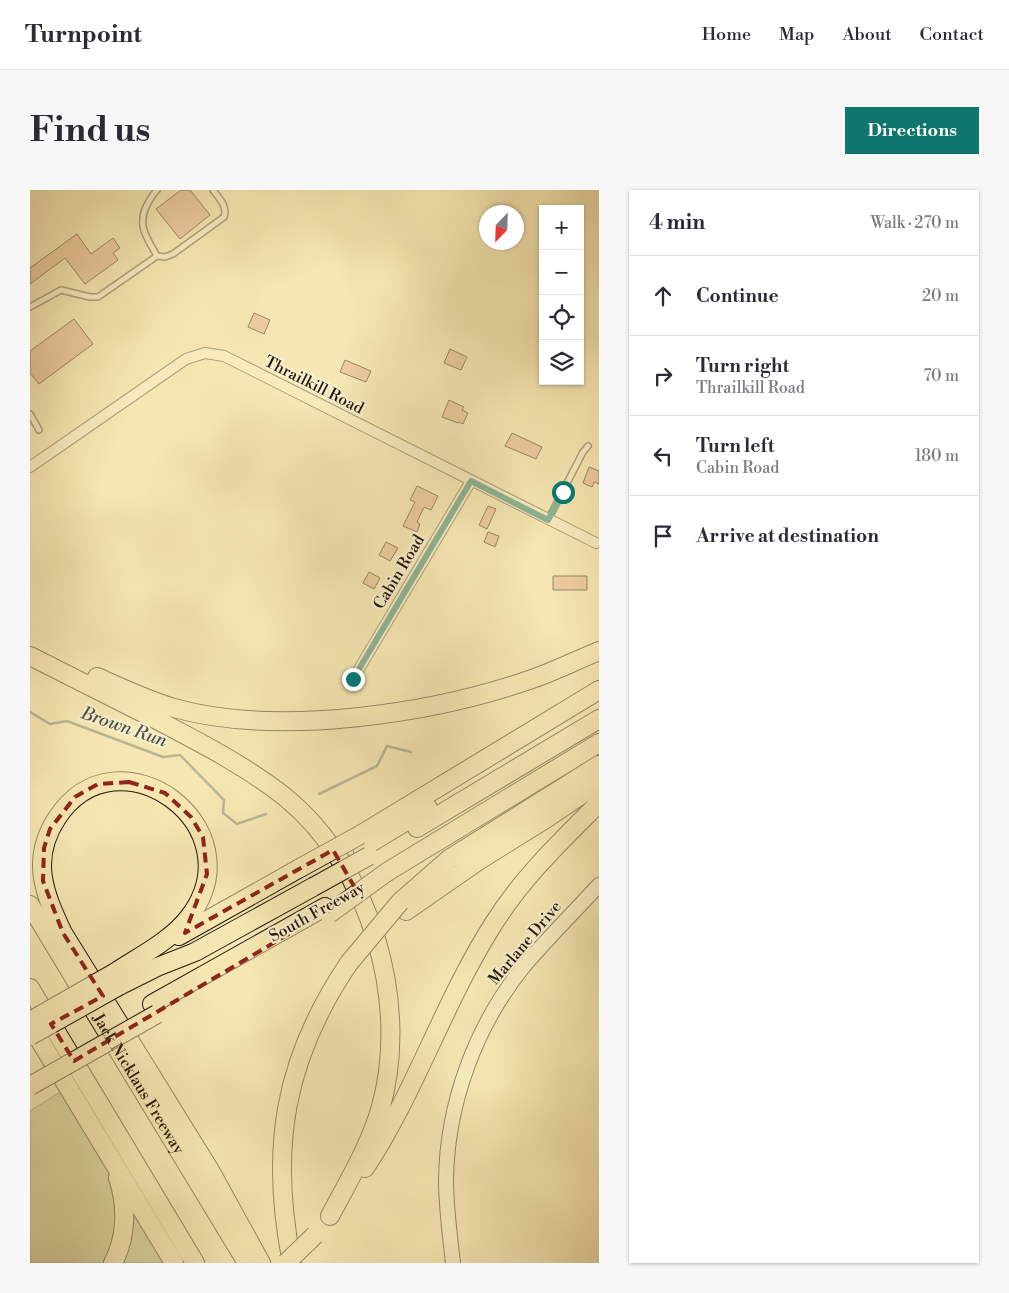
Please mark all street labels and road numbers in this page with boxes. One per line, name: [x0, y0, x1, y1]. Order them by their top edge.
street label: Thrailkill Road: [261, 351, 367, 419]
street label: Cabin Road: [369, 531, 429, 613]
street label: South Freeway: [266, 877, 368, 946]
street label: Marlane Drive: [484, 897, 566, 989]
street label: Jack Nicklaus Freeway: [88, 1009, 189, 1158]

